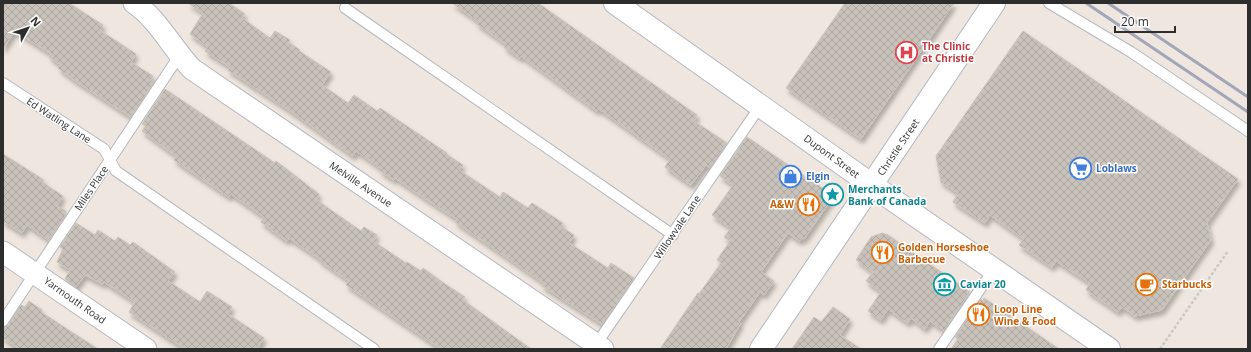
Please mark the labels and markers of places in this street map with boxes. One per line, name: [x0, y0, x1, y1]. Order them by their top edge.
hospital icon: The Clinic at Christie: [894, 39, 920, 65]
place label: The Clinic at Christie: [922, 39, 974, 65]
supermarket icon: Loblaws: [1067, 155, 1093, 181]
place label: Loblaws: [1096, 161, 1137, 175]
shop icon: Elgin: [777, 163, 803, 189]
place label: Elgin: [806, 169, 830, 183]
place icon: Merchants Bank of Canada: [819, 182, 845, 208]
place label: Merchants Bank of Canada: [848, 182, 926, 208]
restaurant icon: A&W: [796, 191, 822, 217]
place label: A&W: [770, 197, 794, 211]
restaurant icon: Golden Horseshoe Barbecue: [870, 240, 896, 266]
place label: Golden Horseshoe Barbecue: [898, 240, 989, 266]
museum icon: Caviar 20: [932, 271, 958, 297]
cafe icon: Starbucks: [1133, 271, 1159, 297]
place label: Caviar 20: [960, 277, 1006, 291]
place label: Starbucks: [1162, 277, 1212, 291]
restaurant icon: Loop Line Wine & Food: [965, 302, 991, 328]
place label: Loop Line Wine & Food: [994, 302, 1056, 328]

